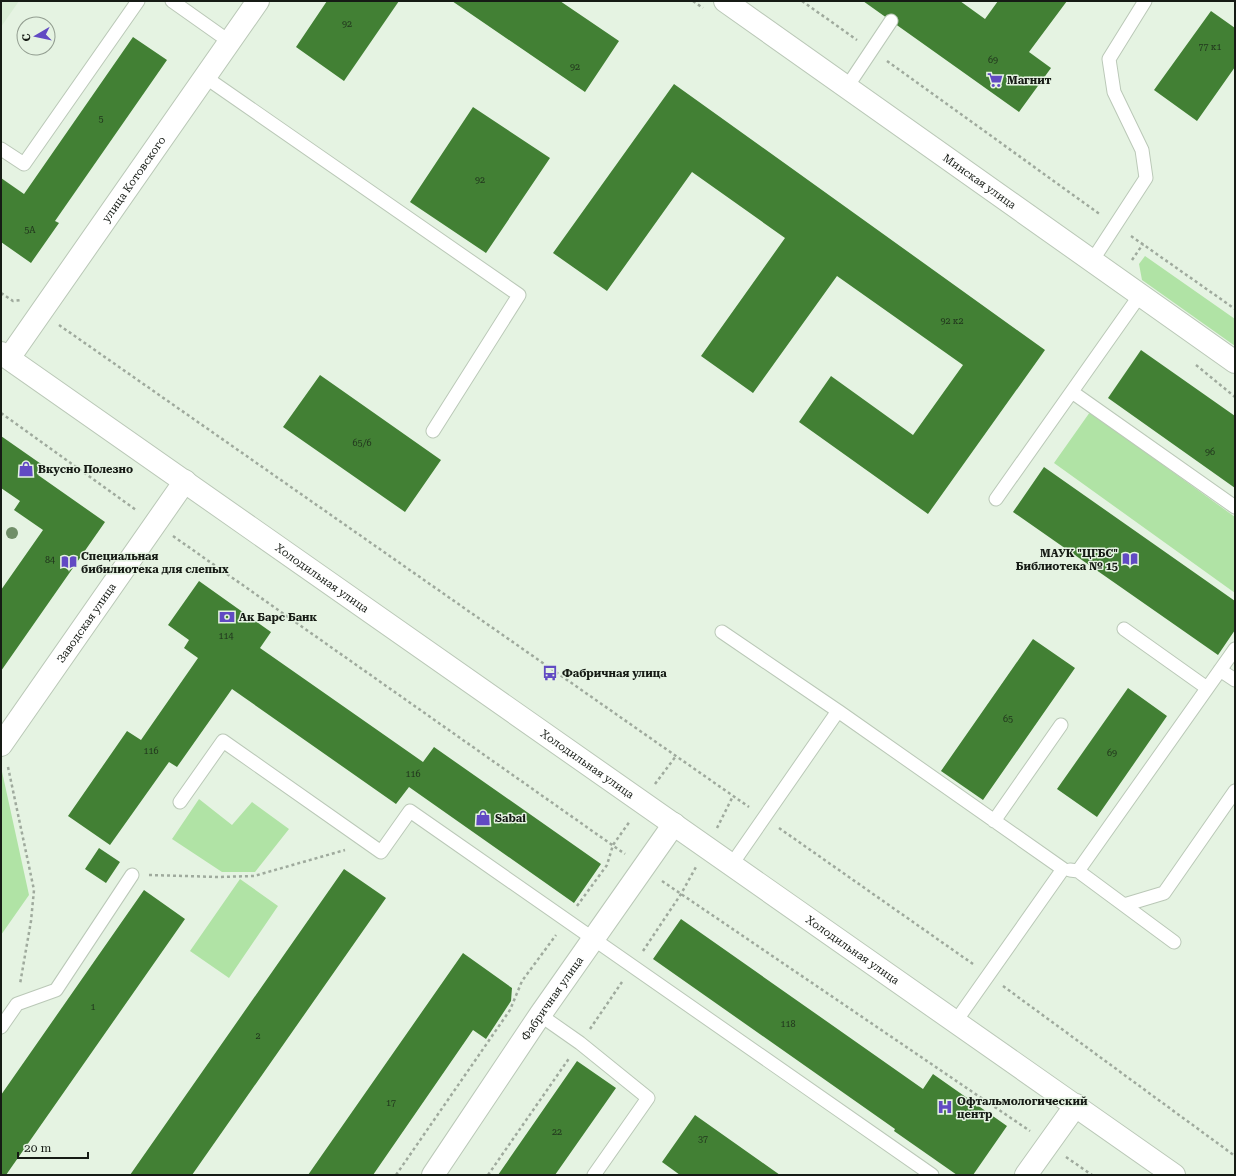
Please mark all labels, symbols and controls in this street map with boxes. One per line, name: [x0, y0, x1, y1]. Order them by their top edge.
north arrow: [16, 16, 56, 56]
house number: 92: [342, 19, 352, 29]
text: С: [20, 32, 34, 42]
house number: 77 к1: [1198, 42, 1222, 52]
house number: 69: [988, 55, 998, 65]
house number: 92: [570, 62, 580, 72]
supermarket icon: Магнит: [986, 71, 1004, 89]
place label: Магнит: [1007, 74, 1052, 87]
house number: 5: [98, 114, 104, 124]
street label: улица Котовского: [100, 134, 169, 225]
street label: Минская улица: [940, 151, 1018, 212]
house number: 92: [475, 175, 485, 185]
house number: 5А: [24, 225, 36, 235]
house number: 92 к2: [940, 316, 964, 326]
house number: 65/6: [353, 438, 371, 448]
house number: 96: [1205, 447, 1215, 457]
shop icon: Вкусно Полезно: [17, 460, 35, 478]
place label: Вкусно Полезно: [38, 463, 133, 476]
street label: Холодильная улица: [272, 541, 371, 616]
place label: МАУК "ЦГБС" Библиотека № 15: [1016, 547, 1118, 573]
place label: Специальная бибилиотека для слепых: [81, 550, 229, 576]
library icon: МАУК "ЦГБС" Библиотека № 15: [1121, 550, 1139, 568]
library icon: Специальная бибилиотека для слепых: [60, 553, 78, 571]
house number: 84: [45, 555, 55, 565]
street label: Заводская улица: [54, 581, 119, 666]
bank icon: Ак Барс Банк: [218, 608, 236, 626]
place label: Ак Барс Банк: [239, 611, 318, 624]
house number: 114: [218, 631, 234, 641]
bus stop icon: Фабричная улица: [541, 664, 559, 682]
place label: Фабричная улица: [562, 667, 667, 680]
house number: 65: [1003, 714, 1013, 724]
street label: Холодильная улица: [538, 727, 636, 802]
house number: 116: [143, 746, 159, 756]
house number: 69: [1107, 748, 1117, 758]
house number: 116: [405, 769, 421, 779]
shop icon: Sabai: [474, 809, 492, 827]
place label: Sabai: [495, 812, 526, 825]
street label: Холодильная улица: [803, 913, 902, 988]
street label: Фабричная улица: [519, 954, 586, 1043]
house number: 1: [90, 1002, 96, 1012]
house number: 118: [780, 1019, 796, 1029]
house number: 2: [255, 1031, 261, 1041]
place label: Офтальмологический центр: [957, 1095, 1088, 1121]
house number: 17: [386, 1098, 396, 1108]
hospital icon: Офтальмологический центр: [936, 1098, 954, 1116]
house number: 22: [552, 1127, 562, 1137]
scale bar: [18, 1134, 88, 1160]
house number: 37: [698, 1134, 708, 1144]
text: 20 m: [24, 1141, 51, 1155]

